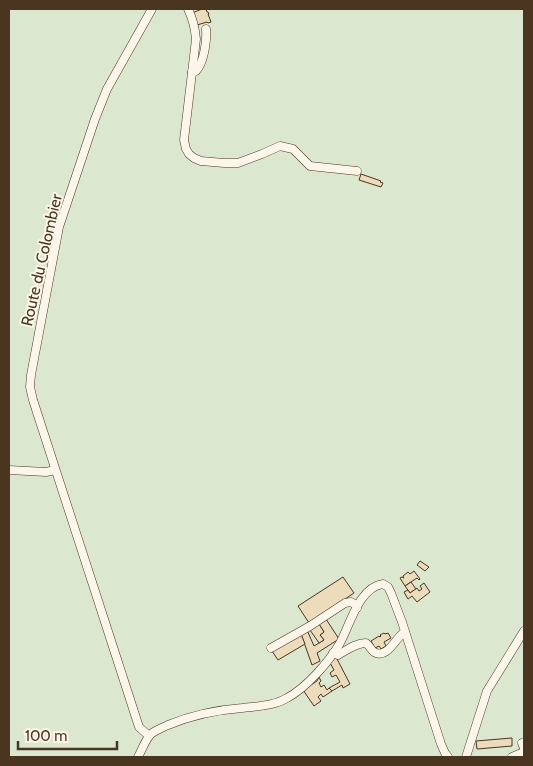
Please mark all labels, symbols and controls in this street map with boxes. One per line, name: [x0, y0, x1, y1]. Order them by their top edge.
street label: Route du Colombier: [17, 191, 66, 328]
scale bar: [18, 718, 116, 750]
text: 100 m: [25, 727, 67, 745]

